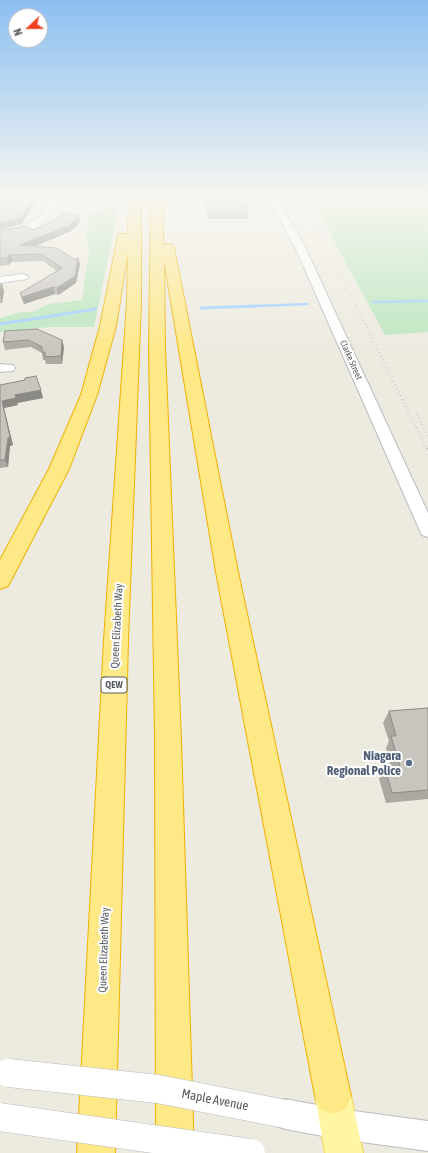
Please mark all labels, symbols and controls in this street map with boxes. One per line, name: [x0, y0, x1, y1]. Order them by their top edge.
north arrow: [8, 8, 48, 48]
text: N: [11, 27, 25, 37]
street label: Clarke Street: [338, 339, 364, 381]
street label: Queen Elizabeth Way: [108, 583, 126, 669]
road number: QEW: [101, 677, 127, 693]
place label: Niagara Regional Police: [327, 748, 401, 779]
marker: Niagara Regional Police: [404, 758, 414, 768]
street label: Queen Elizabeth Way: [96, 907, 112, 993]
street label: Maple Avenue: [180, 1086, 250, 1114]

